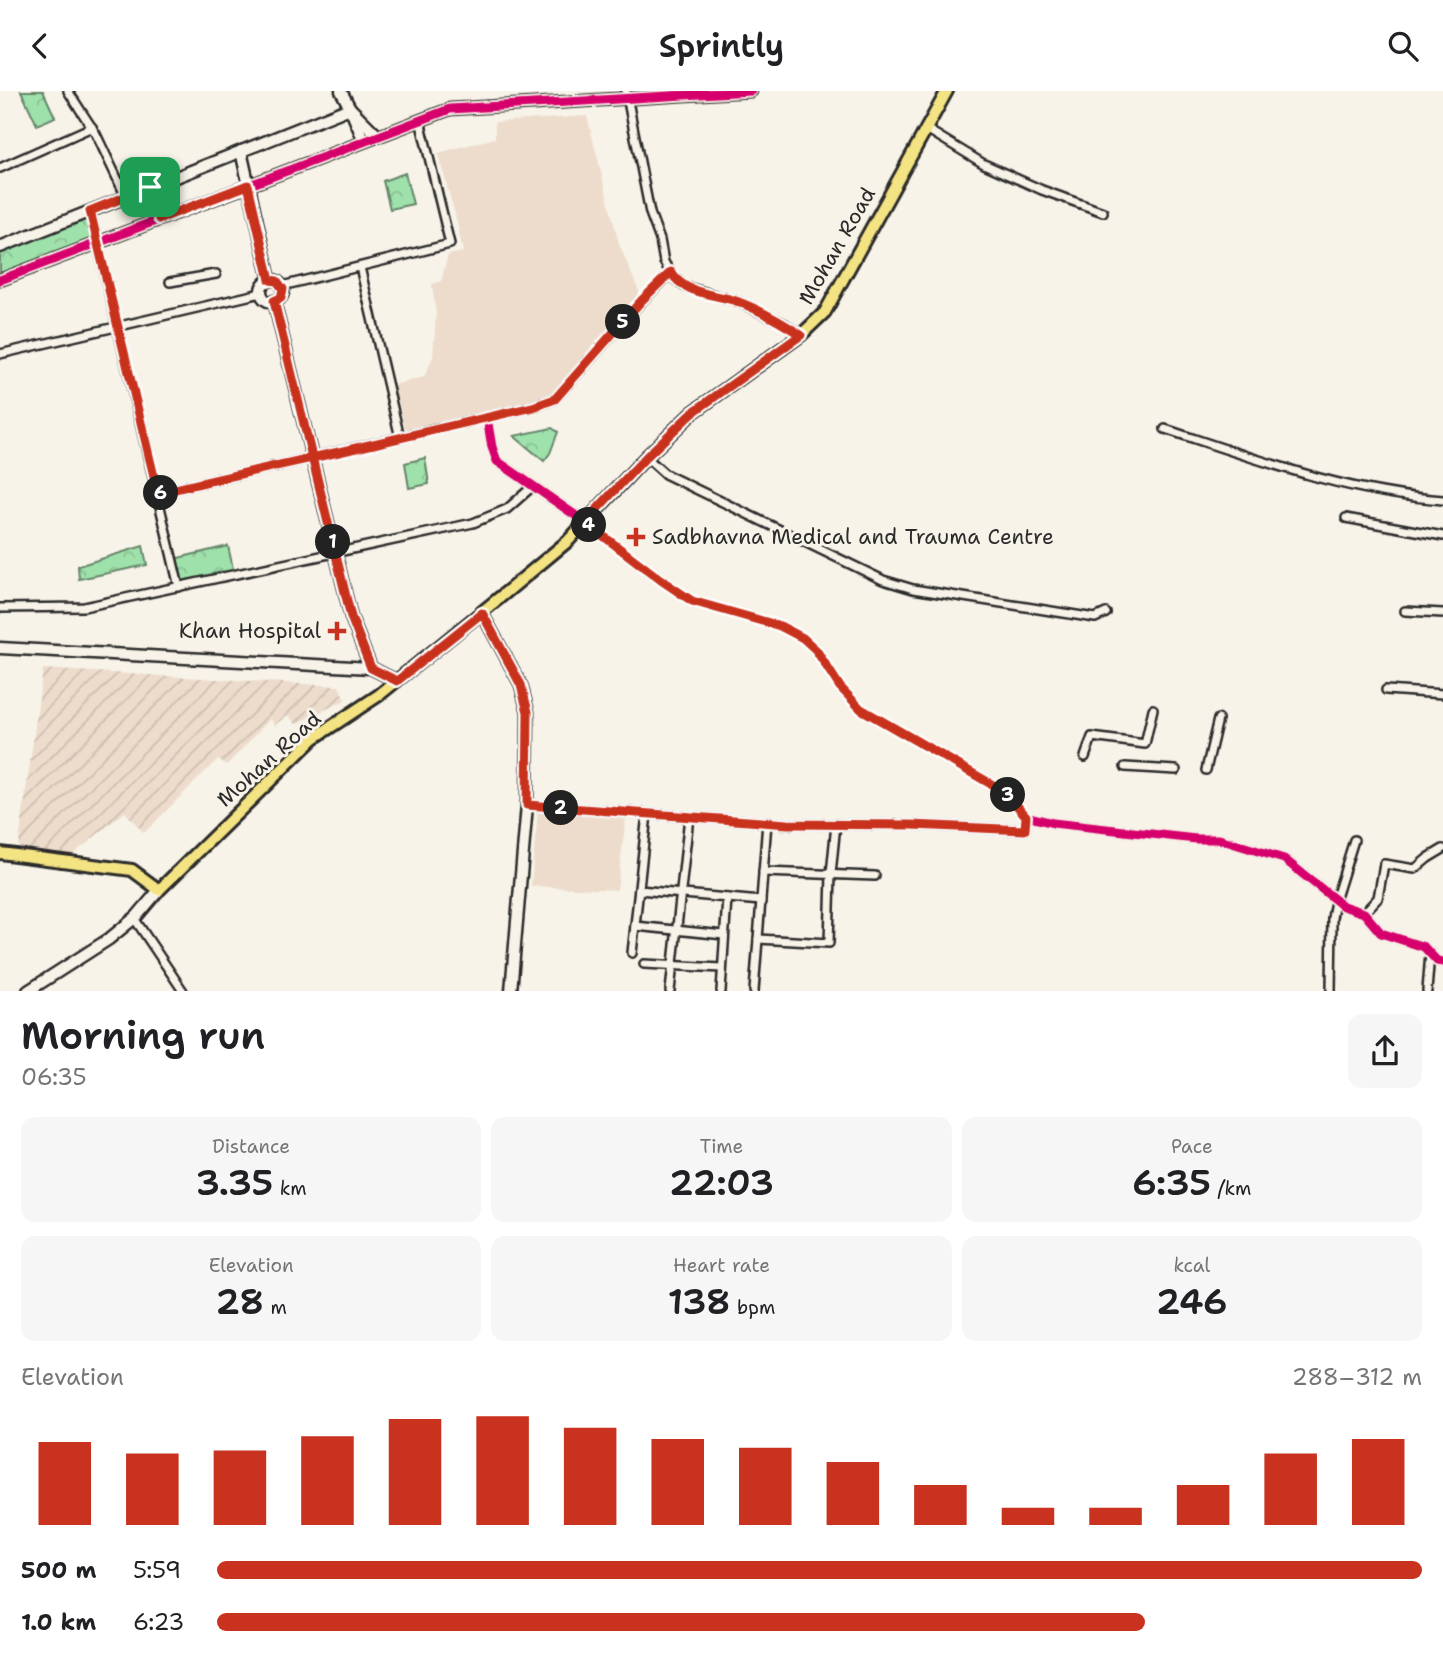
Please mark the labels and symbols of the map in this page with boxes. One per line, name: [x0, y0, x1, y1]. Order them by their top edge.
pin: [120, 157, 180, 217]
street label: Mohan Road: [792, 182, 882, 310]
pin: 5: [606, 305, 640, 339]
pin: 6: [144, 475, 178, 511]
pin: 4: [572, 507, 606, 543]
place label: Sadbhavna Medical and Trauma Centre: [652, 523, 1054, 551]
pin: 1: [316, 525, 350, 559]
marker: Sadbhavna Medical and Trauma Centre: [626, 527, 646, 547]
place label: Khan Hospital: [179, 617, 322, 645]
marker: Khan Hospital: [327, 621, 347, 641]
street label: Mohan Road: [211, 705, 327, 813]
pin: 3: [990, 777, 1026, 813]
pin: 2: [544, 791, 578, 825]

